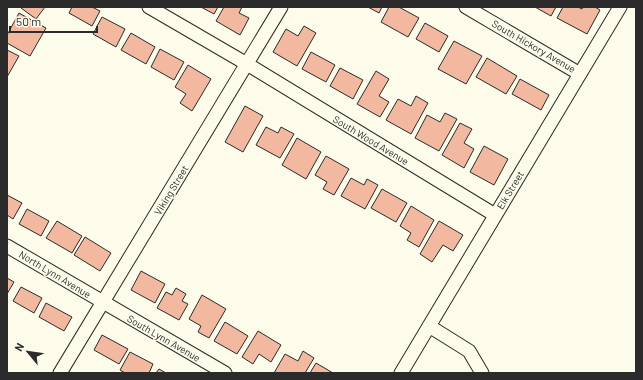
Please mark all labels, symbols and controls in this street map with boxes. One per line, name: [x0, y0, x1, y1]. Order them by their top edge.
scale bar: [10, 8, 97, 34]
text: 50 m: [16, 14, 41, 28]
street label: South Hickory Avenue: [490, 17, 578, 75]
street label: South Wood Avenue: [331, 113, 411, 167]
street label: Viking Street: [151, 163, 191, 217]
street label: Elk Street: [494, 168, 526, 211]
street label: North Lynn Avenue: [17, 248, 93, 300]
street label: South Lynn Avenue: [125, 312, 203, 364]
north arrow: [8, 332, 48, 372]
text: N: [11, 341, 26, 353]

